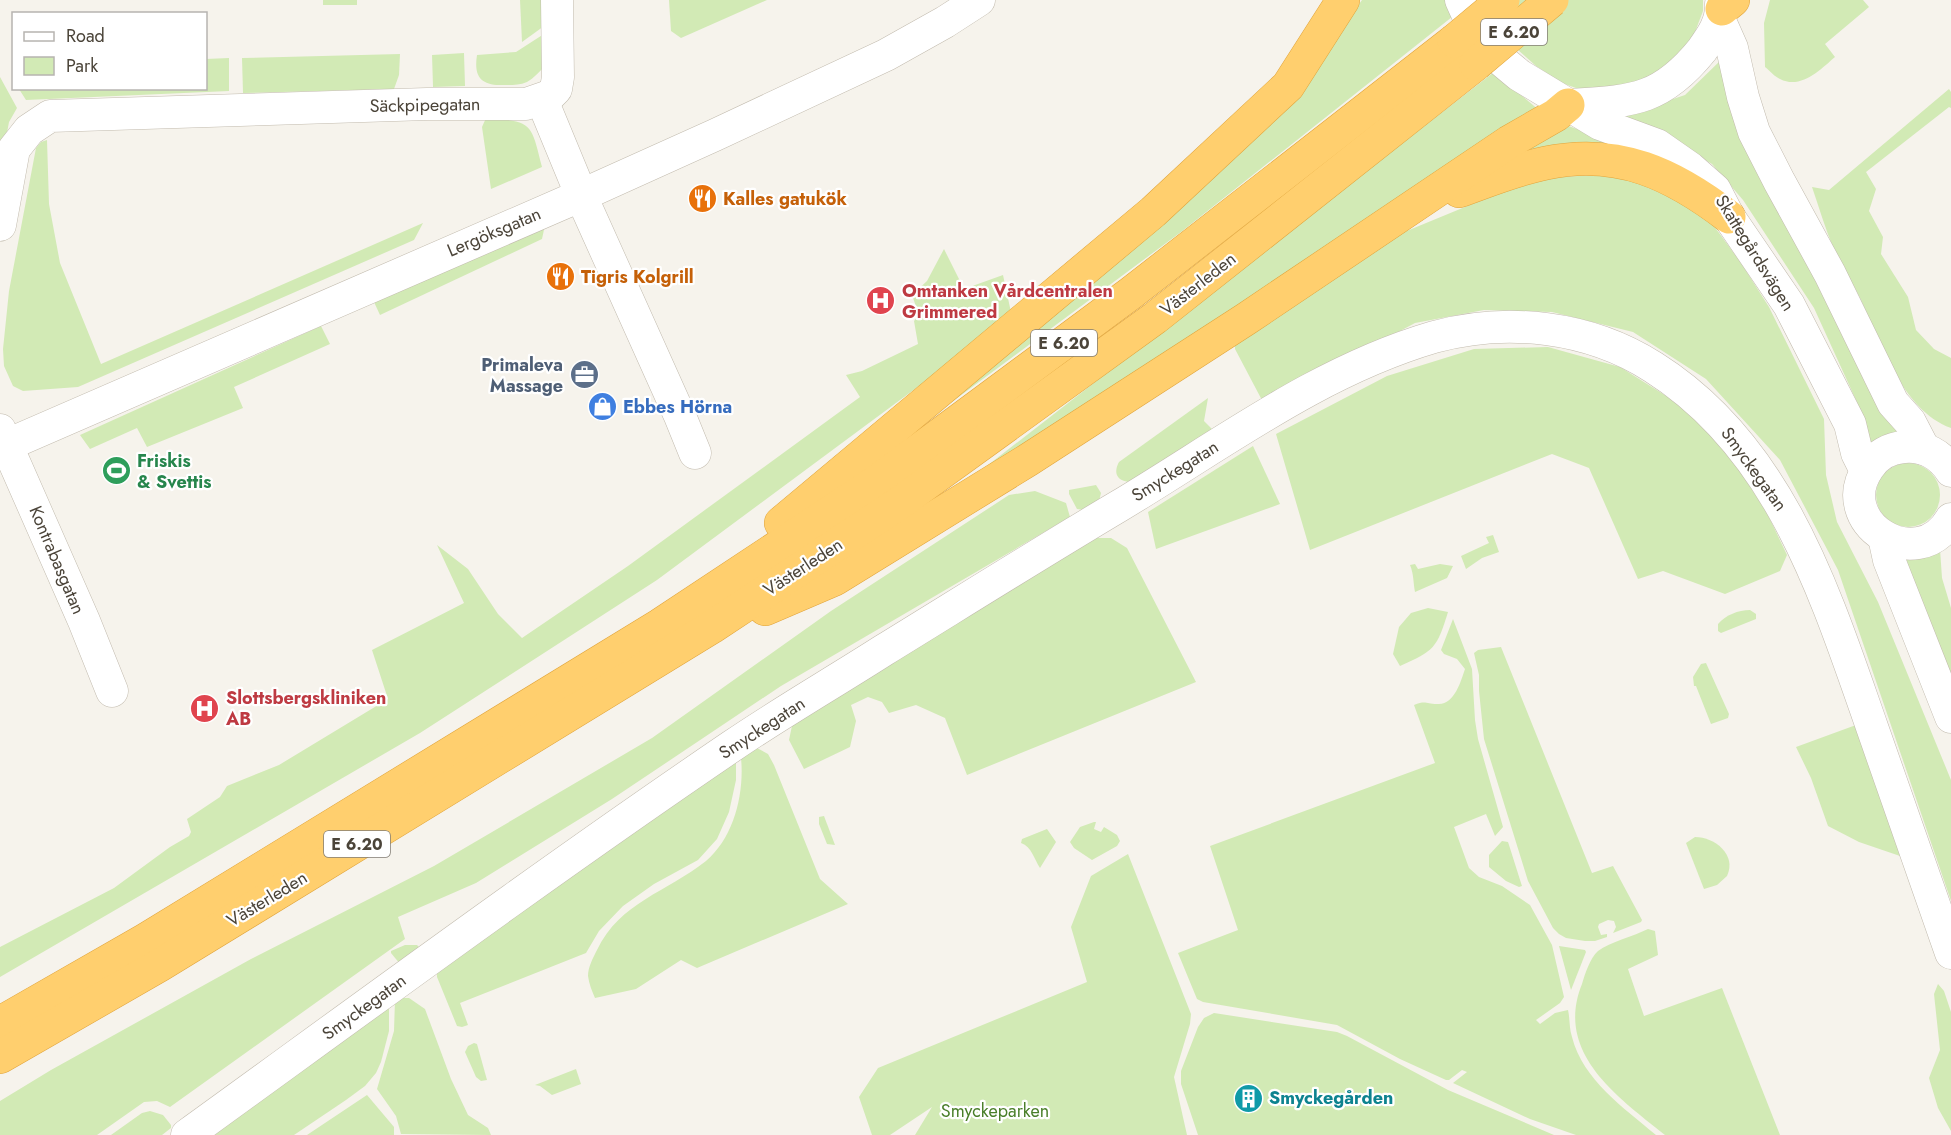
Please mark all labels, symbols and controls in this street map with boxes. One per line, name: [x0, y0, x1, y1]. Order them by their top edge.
legend: [12, 12, 207, 90]
road number: E 6.20: [1481, 19, 1547, 45]
text: Road: [66, 23, 105, 49]
text: Park: [66, 53, 98, 79]
street label: Säckpipegatan: [369, 91, 481, 119]
restaurant icon: Kalles gatukök: [686, 183, 718, 215]
place label: Kalles gatukök: [723, 186, 847, 212]
street label: Skattegårdsvägen: [1709, 190, 1801, 316]
street label: Lergöksgatan: [443, 201, 545, 263]
street label: Västerleden: [1155, 246, 1241, 322]
restaurant icon: Tigris Kolgrill: [544, 261, 576, 293]
place label: Tigris Kolgrill: [581, 264, 694, 290]
place label: Omtanken Vårdcentralen Grimmered: [902, 278, 1113, 325]
hospital icon: Omtanken Vårdcentralen Grimmered: [865, 285, 897, 317]
road number: E 6.20: [1031, 330, 1097, 356]
place label: Primaleva Massage: [481, 352, 563, 399]
office icon: Primaleva Massage: [568, 359, 600, 391]
shop icon: Ebbes Hörna: [586, 391, 618, 423]
place label: Ebbes Hörna: [623, 394, 732, 420]
street label: Smyckegatan: [1715, 422, 1793, 516]
street label: Smyckegatan: [1126, 434, 1224, 508]
place label: Friskis & Svettis: [137, 448, 211, 495]
sports icon: Friskis & Svettis: [100, 455, 132, 487]
street label: Kontrabasgatan: [22, 502, 92, 618]
street label: Västerleden: [758, 532, 848, 602]
place label: Slottsbergskliniken AB: [225, 685, 386, 732]
street label: Smyckegatan: [714, 690, 810, 766]
hospital icon: Slottsbergskliniken AB: [189, 692, 221, 724]
road number: E 6.20: [324, 831, 390, 857]
street label: Västerleden: [222, 865, 312, 933]
street label: Smyckegatan: [317, 968, 411, 1046]
building icon: Smyckegården: [1232, 1082, 1264, 1114]
place label: Smyckegården: [1269, 1085, 1393, 1111]
park label: Smyckeparken: [941, 1098, 1049, 1124]

